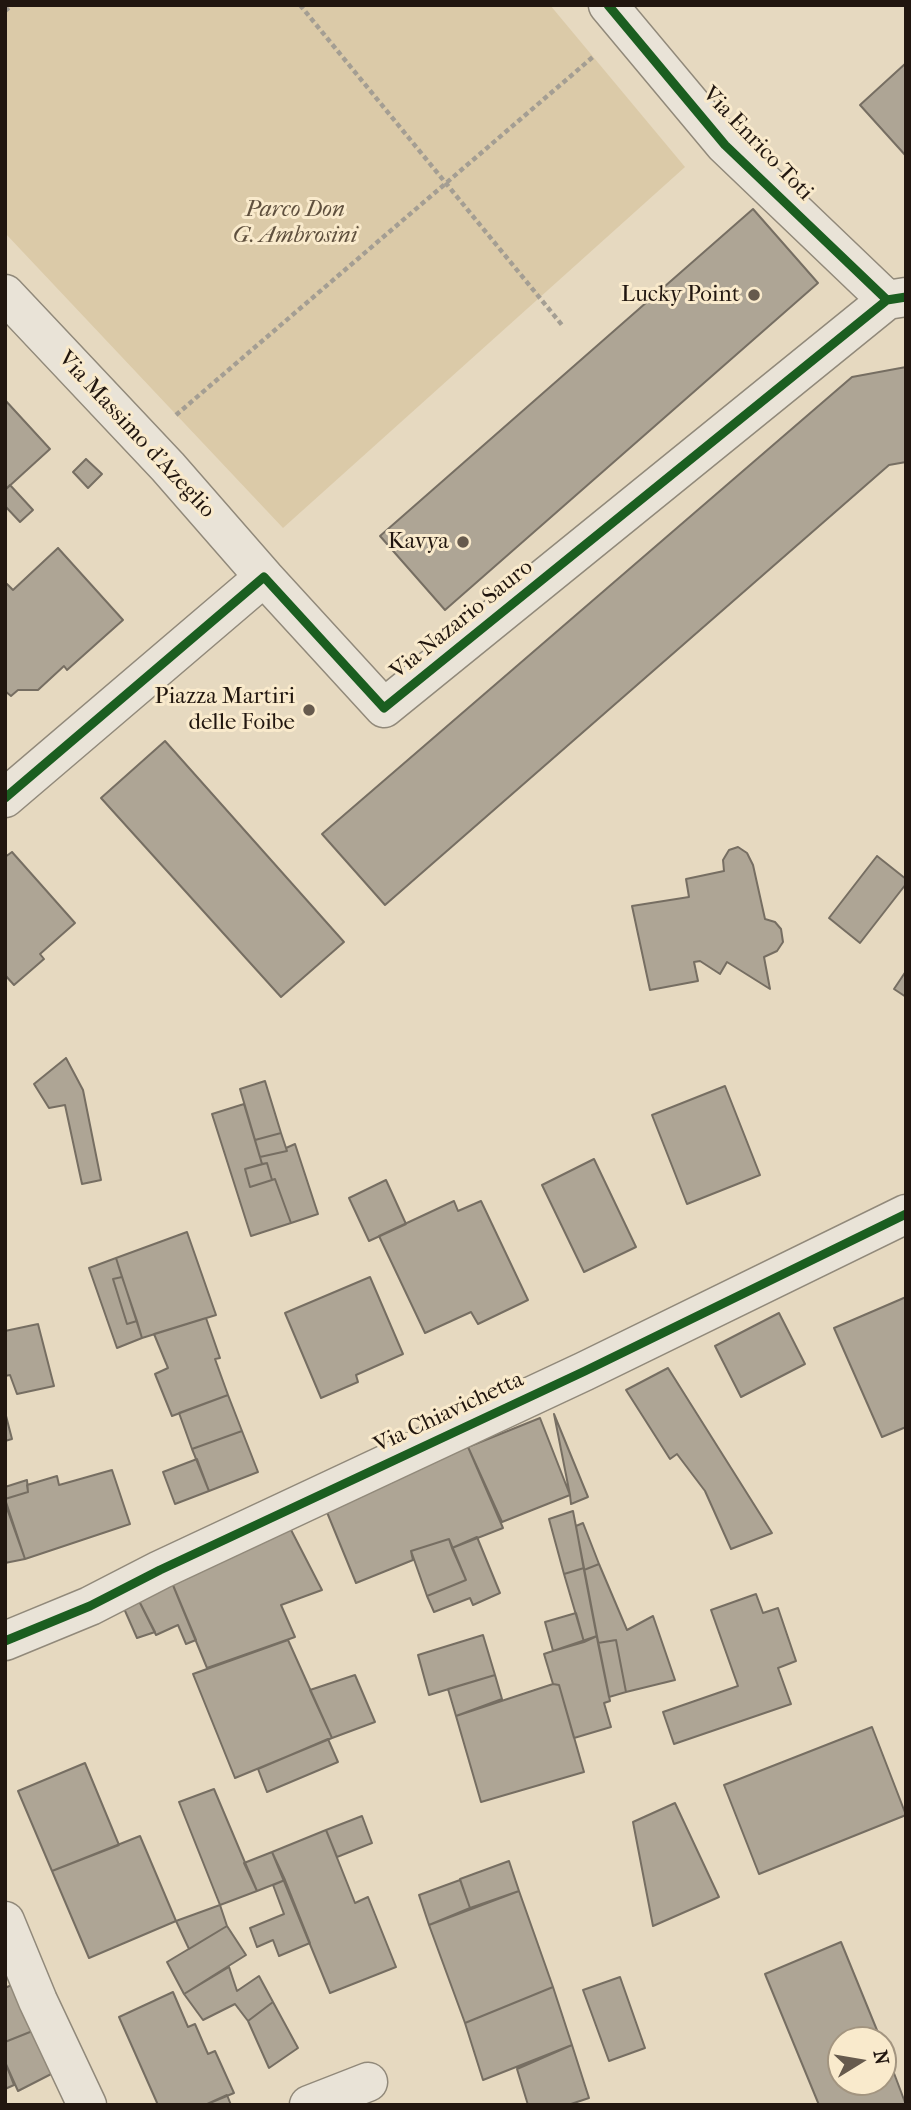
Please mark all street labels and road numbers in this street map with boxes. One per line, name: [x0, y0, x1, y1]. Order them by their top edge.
street label: Via Enrico Toti: [696, 81, 818, 207]
street label: Via Massimo d'Azeglio: [52, 346, 220, 524]
street label: Via Nazario Sauro: [385, 554, 539, 686]
street label: Via Chiavichetta: [370, 1366, 528, 1460]

